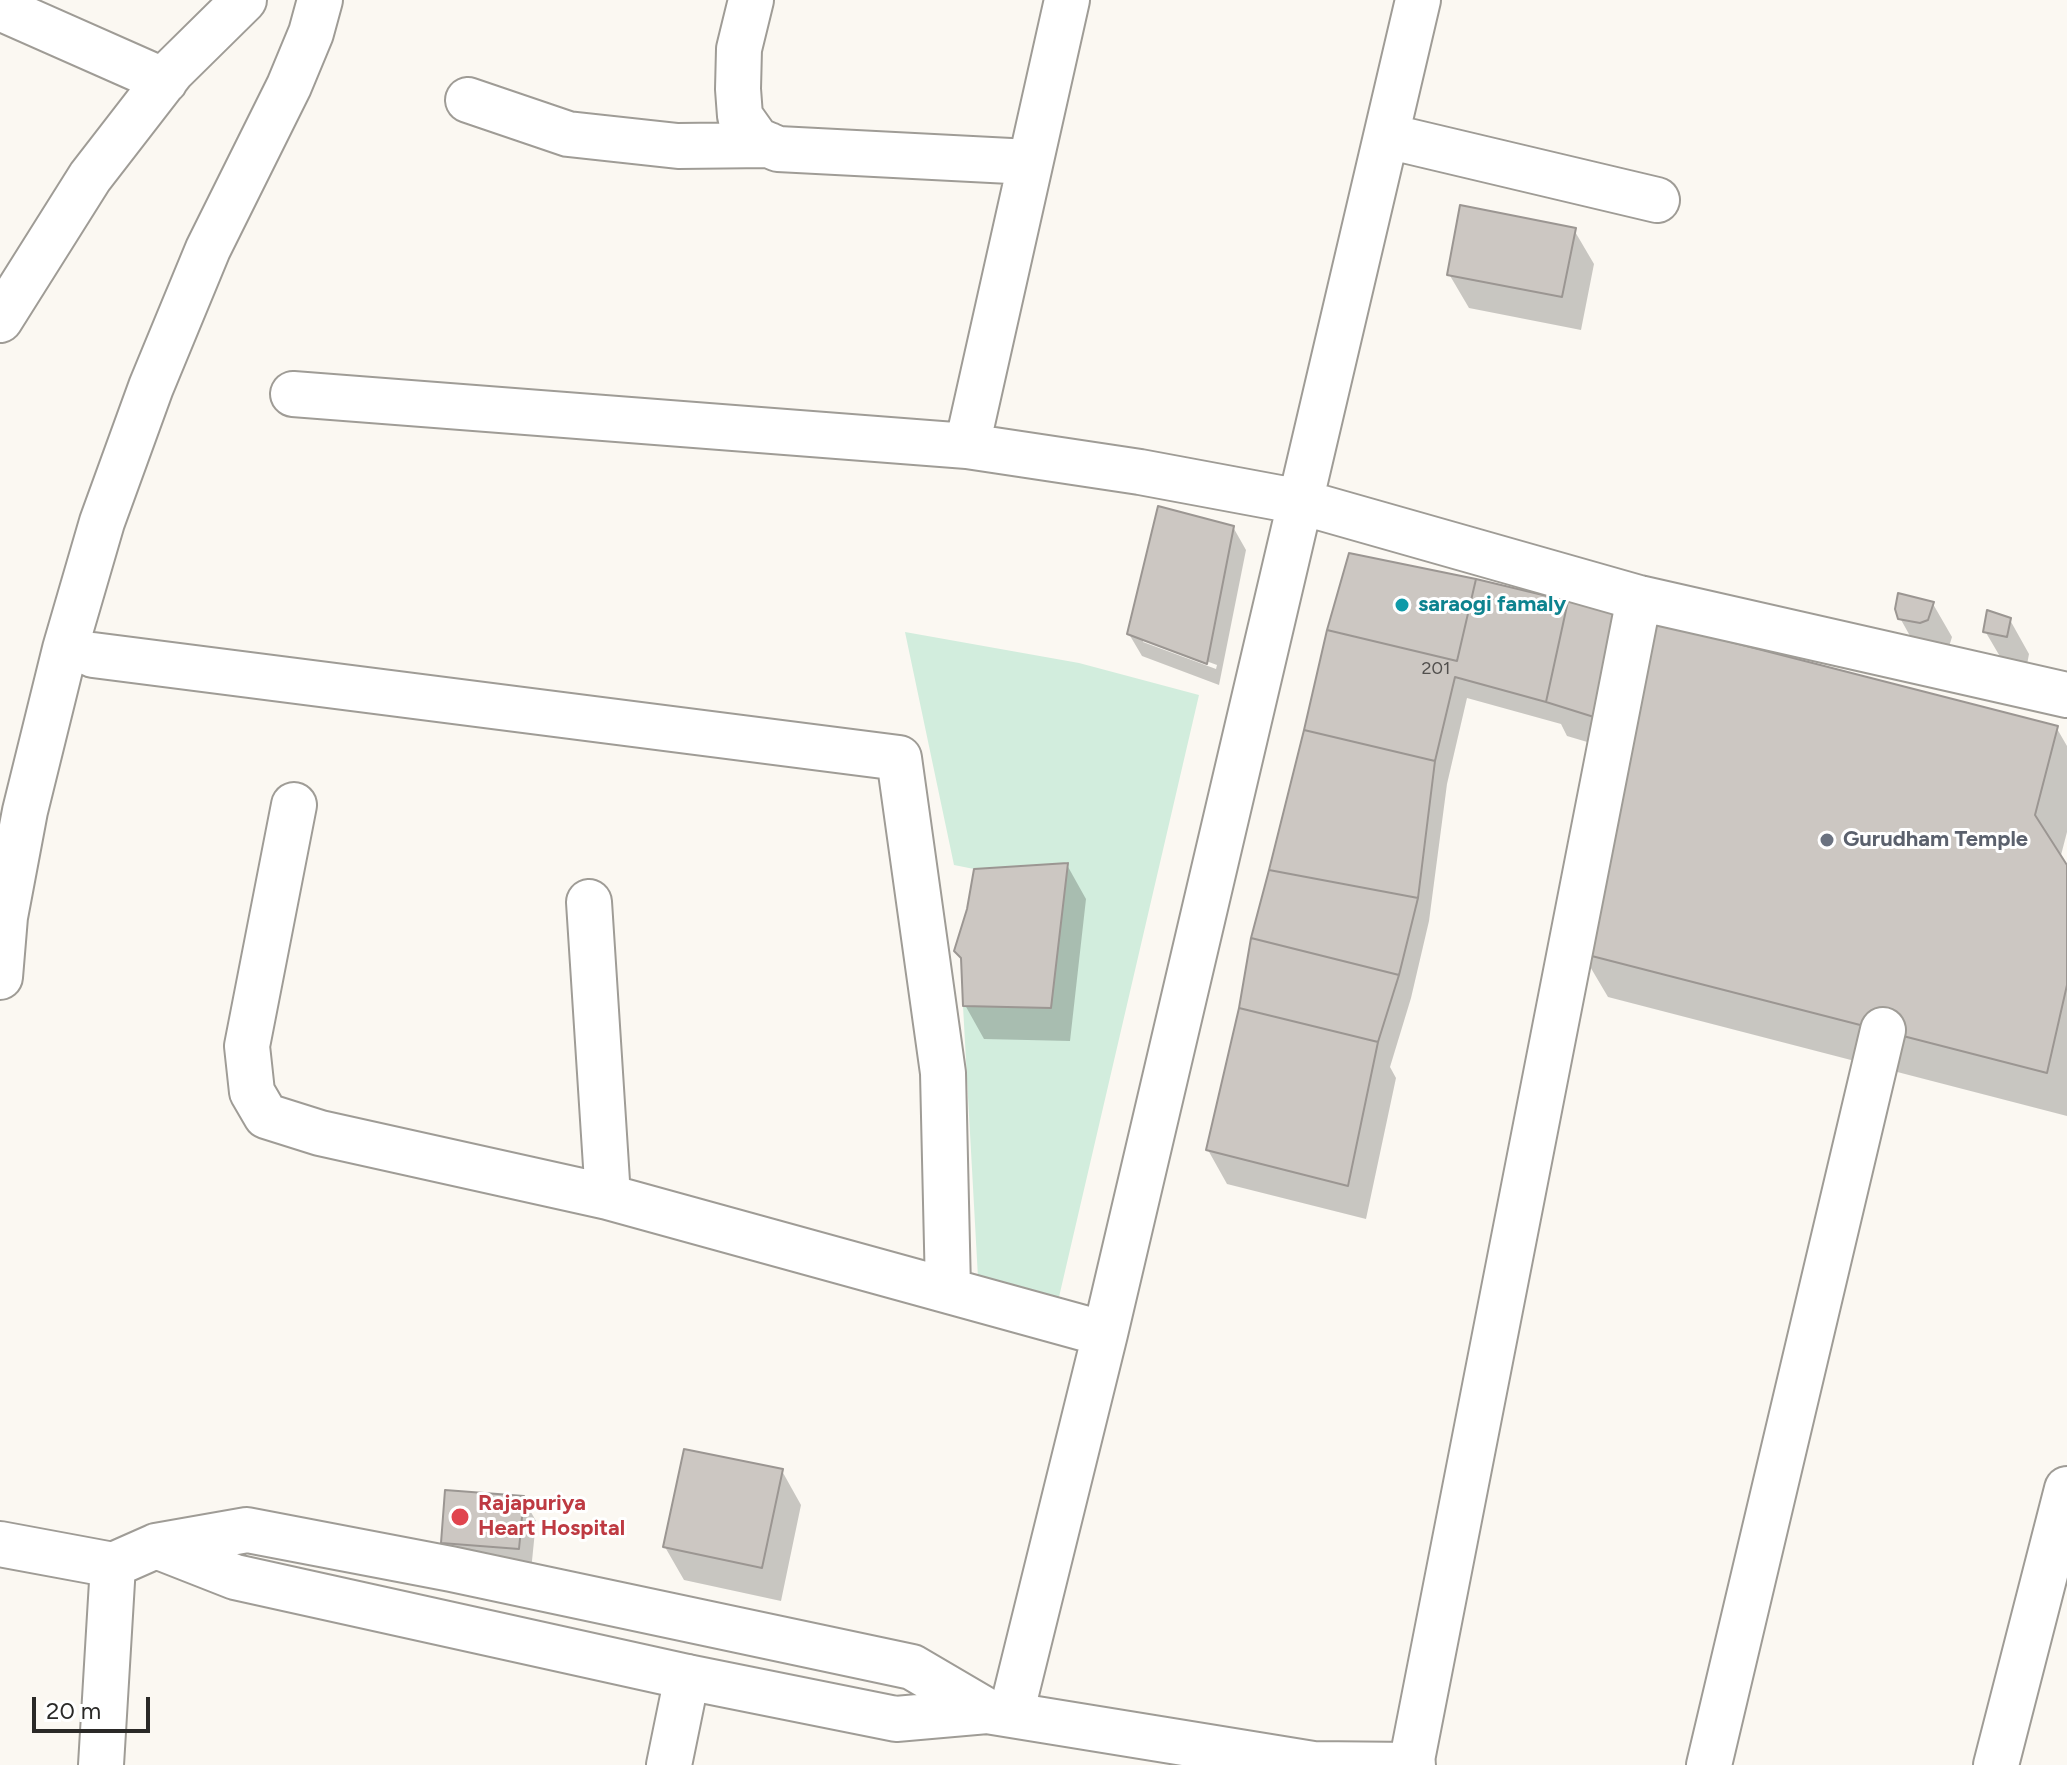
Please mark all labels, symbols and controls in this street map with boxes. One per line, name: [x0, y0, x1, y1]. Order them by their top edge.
place label: saraogi famaly: [1418, 592, 1566, 618]
marker: saraogi famaly: [1393, 596, 1411, 614]
house number: 201: [1421, 658, 1451, 680]
place label: Gurudham Temple: [1843, 827, 2028, 853]
marker: Gurudham Temple: [1818, 831, 1836, 849]
place label: Rajapuriya Heart Hospital: [478, 1491, 625, 1542]
marker: Rajapuriya Heart Hospital: [449, 1506, 471, 1528]
scale bar: [36, 1681, 154, 1731]
text: 20 m: [46, 1696, 101, 1725]

